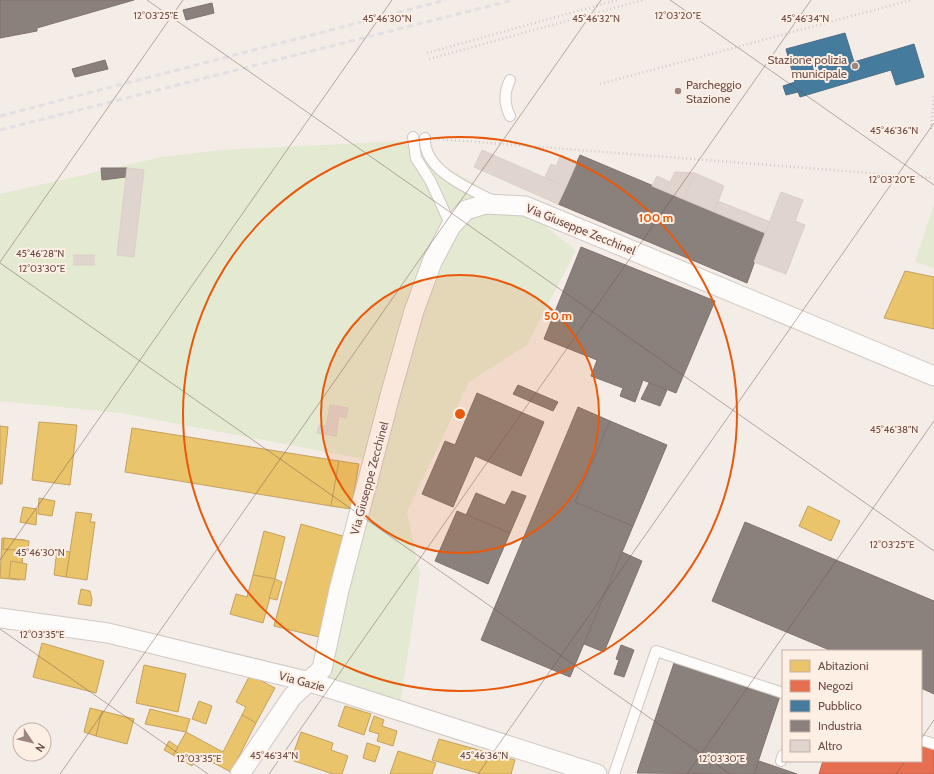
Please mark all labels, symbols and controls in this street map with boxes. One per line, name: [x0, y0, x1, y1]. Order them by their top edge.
text: 12°03'25"E: [134, 9, 179, 22]
text: 12°03'20"E: [655, 9, 702, 22]
text: 45°46'30"N: [362, 12, 412, 25]
text: 45°46'32"N: [572, 12, 620, 25]
text: 45°46'34"N: [781, 12, 829, 25]
place label: Stazione polizia municipale: [767, 52, 847, 81]
marker: Stazione polizia municipale: [850, 61, 860, 71]
place label: Parcheggio Stazione: [686, 77, 742, 106]
marker: Parcheggio Stazione: [673, 86, 683, 96]
text: 45°46'36"N: [870, 124, 918, 137]
text: 12°03'20"E: [869, 173, 916, 186]
street label: Via Giuseppe Zecchinel: [524, 200, 638, 258]
text: 100 m: [639, 210, 673, 225]
text: 45°46'28"N: [16, 247, 64, 260]
text: 12°03'30"E: [19, 262, 66, 275]
text: 50 m: [544, 308, 572, 323]
centre of rings: [453, 407, 467, 421]
street label: Via Giuseppe Zecchinel: [347, 419, 391, 536]
text: 45°46'38"N: [870, 423, 918, 436]
text: 12°03'25"E: [870, 538, 915, 551]
text: 45°46'30"N: [15, 546, 65, 559]
text: 12°03'35"E: [19, 628, 65, 641]
legend: [782, 650, 922, 762]
text: Abitazioni: [818, 658, 868, 673]
street label: Via Gazie: [277, 668, 327, 694]
text: Negozi: [818, 678, 853, 693]
text: Pubblico: [818, 698, 862, 713]
text: Industria: [818, 718, 862, 733]
north arrow: [12, 722, 52, 762]
text: Altro: [818, 738, 843, 753]
text: N: [32, 741, 48, 755]
text: 45°46'34"N: [250, 749, 298, 762]
text: 45°46'36"N: [460, 749, 508, 762]
text: 12°03'35"E: [176, 752, 222, 765]
text: 12°03'30"E: [699, 752, 746, 765]

